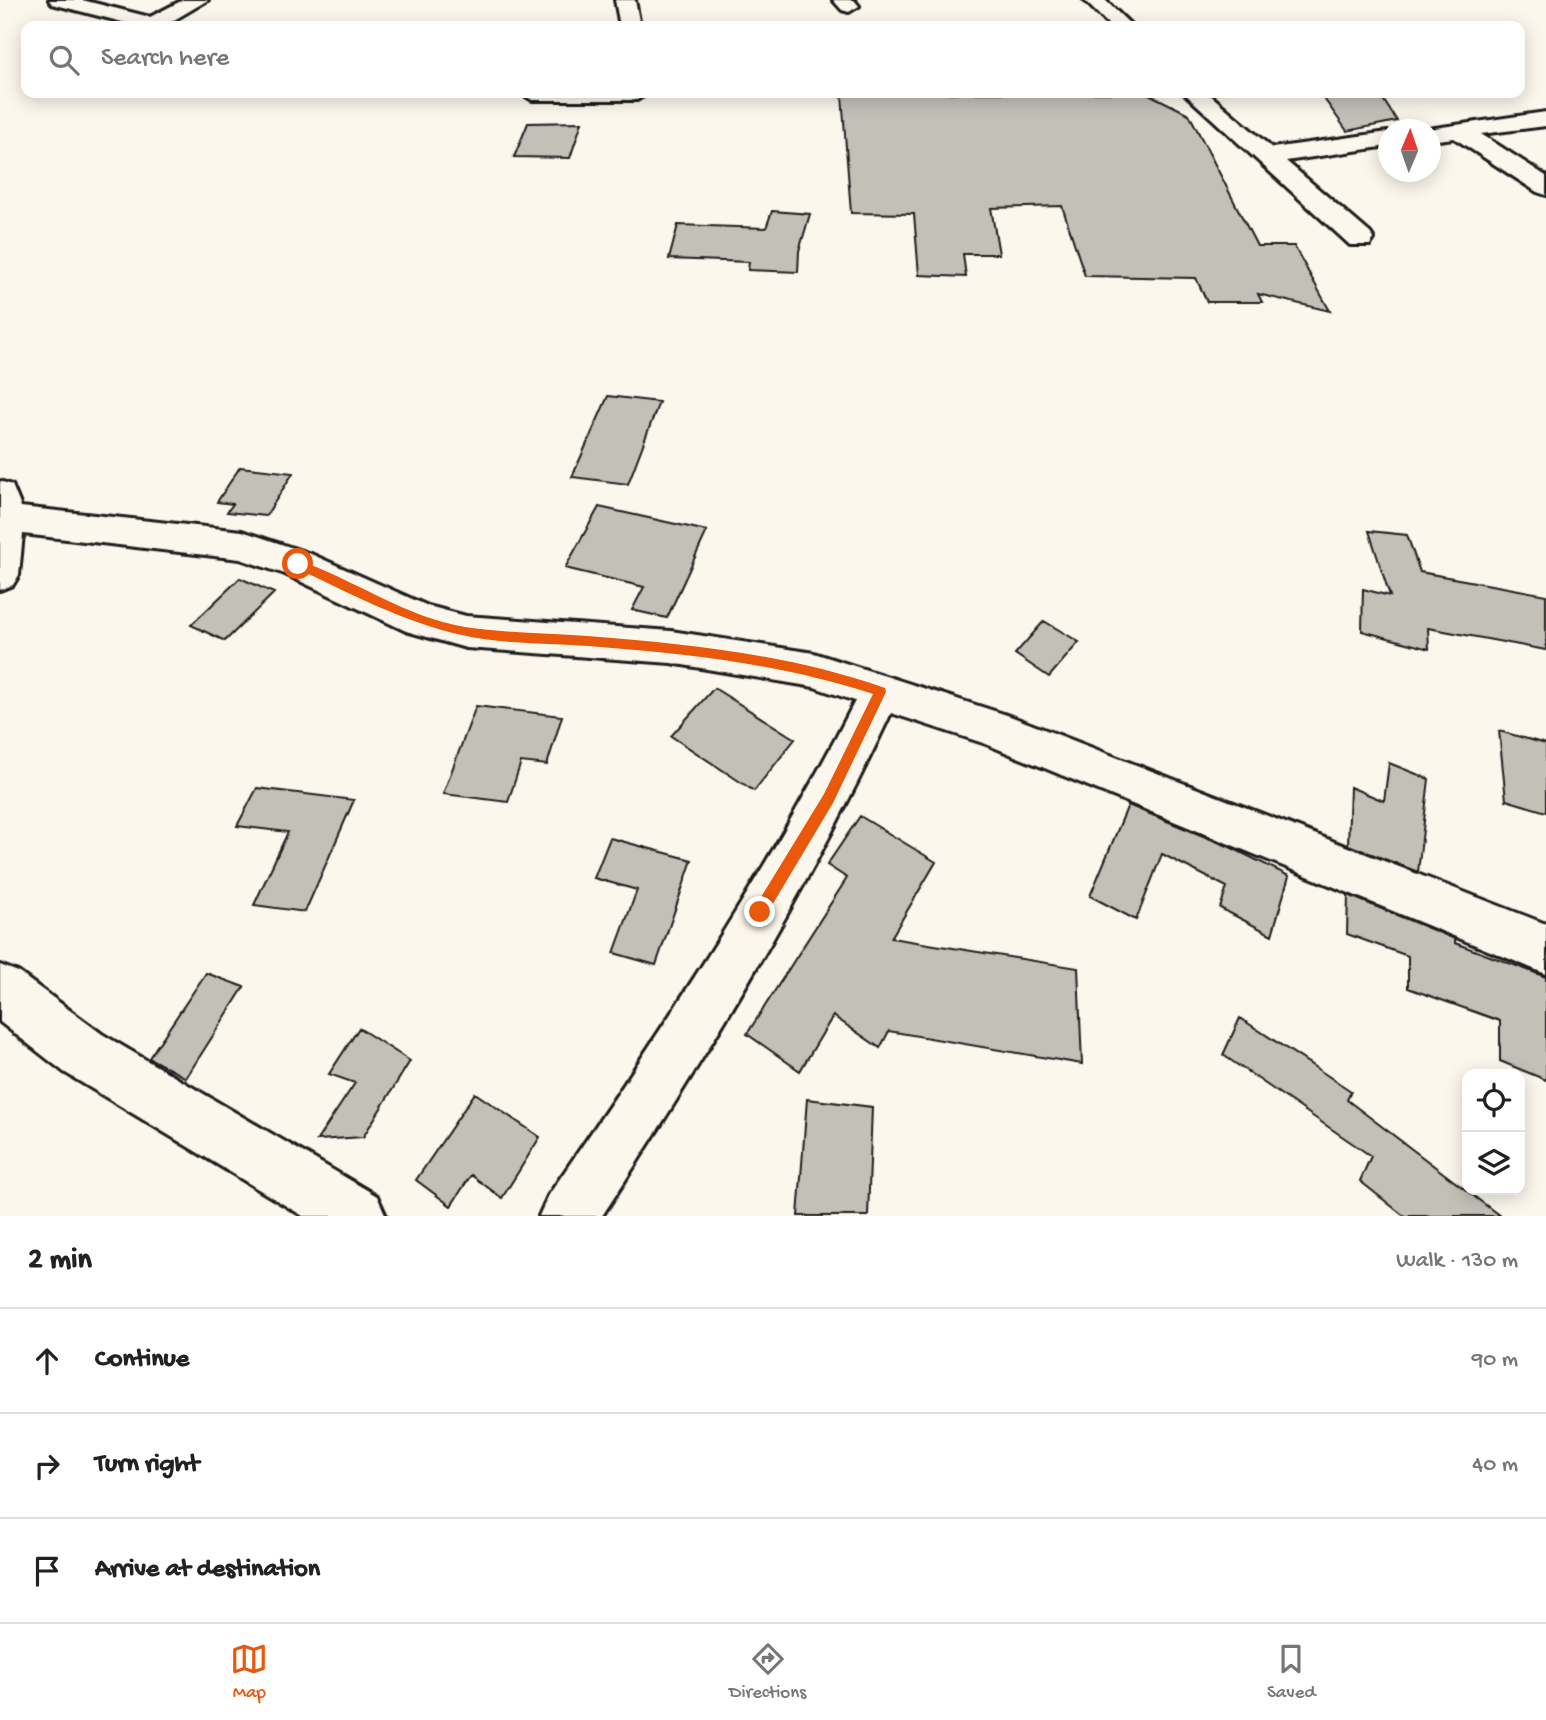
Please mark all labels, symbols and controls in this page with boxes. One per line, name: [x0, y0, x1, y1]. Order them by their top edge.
search box: [21, 21, 1525, 98]
icon: search: [45, 41, 83, 79]
text: Search here: [101, 44, 229, 75]
north arrow: [1378, 119, 1441, 182]
route start: [282, 548, 313, 579]
route end: [744, 896, 775, 927]
map controls: [1462, 1069, 1525, 1195]
button: locate: [1462, 1069, 1525, 1132]
button: layers: [1462, 1132, 1525, 1195]
text: 2 min: [28, 1244, 92, 1279]
text: Walk · 130 m: [1396, 1248, 1518, 1275]
icon: ahead: [28, 1342, 66, 1380]
text: Continue: [95, 1345, 189, 1376]
text: 90 m: [1472, 1347, 1518, 1374]
icon: right: [28, 1447, 66, 1485]
text: Turn right: [95, 1450, 199, 1481]
text: 40 m: [1472, 1452, 1518, 1479]
icon: arrive: [28, 1552, 66, 1590]
text: Arrive at destination: [95, 1555, 320, 1586]
tab: Map: [230, 1640, 268, 1705]
tab: Directions: [729, 1640, 806, 1705]
tab: Saved: [1267, 1640, 1316, 1705]

